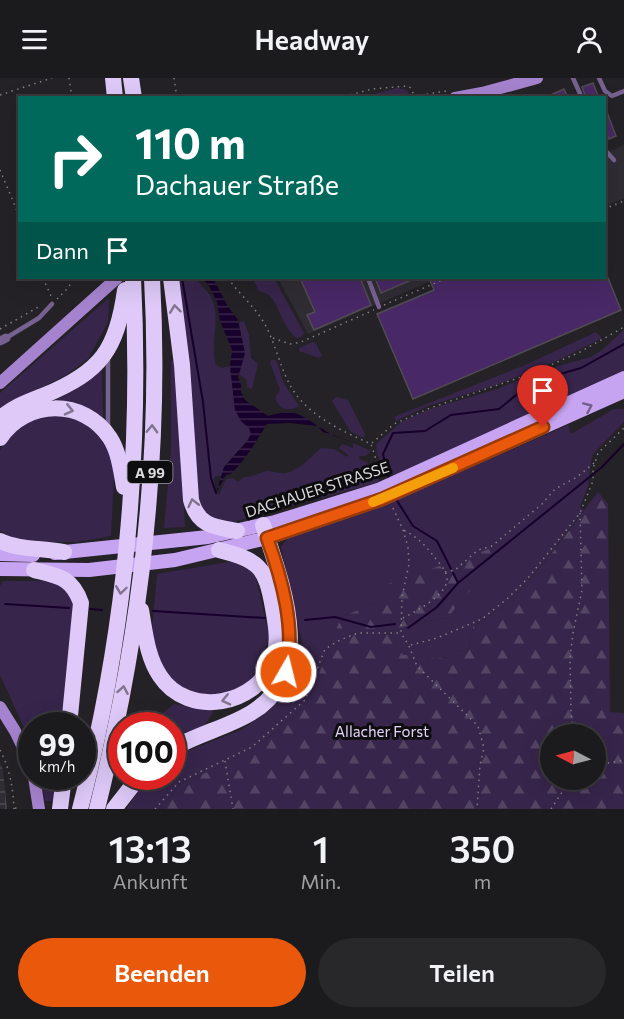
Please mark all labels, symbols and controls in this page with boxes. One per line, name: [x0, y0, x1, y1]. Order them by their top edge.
icon: menu: [18, 23, 51, 56]
text: Headway: [255, 23, 369, 56]
icon: person: [573, 23, 606, 56]
text: 110 m: [135, 116, 246, 168]
icon: right: [36, 120, 114, 198]
text: Dachauer Straße: [135, 168, 339, 201]
icon: arrive: [101, 234, 134, 267]
text: Dann: [36, 237, 89, 264]
one-way arrow: [169, 304, 182, 313]
pin: [517, 365, 568, 427]
icon: arrive: [526, 374, 559, 407]
one-way arrow: [582, 402, 593, 414]
one-way arrow: [64, 403, 74, 416]
one-way arrow: [146, 425, 159, 434]
street label: DACHAUER STRASSE: [243, 457, 391, 521]
road number: A 99: [128, 461, 172, 483]
one-way arrow: [187, 498, 200, 508]
one-way arrow: [115, 585, 127, 594]
position arrow: [254, 640, 318, 704]
one-way arrow: [117, 686, 129, 695]
one-way arrow: [221, 693, 231, 706]
speed limit sign: 100: [108, 712, 186, 790]
park label: Allacher Forst: [335, 722, 429, 740]
north arrow: [540, 724, 606, 790]
map controls: [540, 724, 606, 790]
text: 99: [38, 725, 76, 762]
text: km/h: [39, 757, 75, 775]
text: 13:13: [109, 826, 192, 870]
text: 1: [313, 826, 329, 870]
text: 350: [450, 826, 515, 870]
text: Ankunft: [113, 869, 188, 893]
text: Min.: [300, 869, 341, 893]
text: m: [474, 869, 491, 893]
button: Beenden: [18, 938, 306, 1007]
button: Teilen: [318, 938, 606, 1007]

